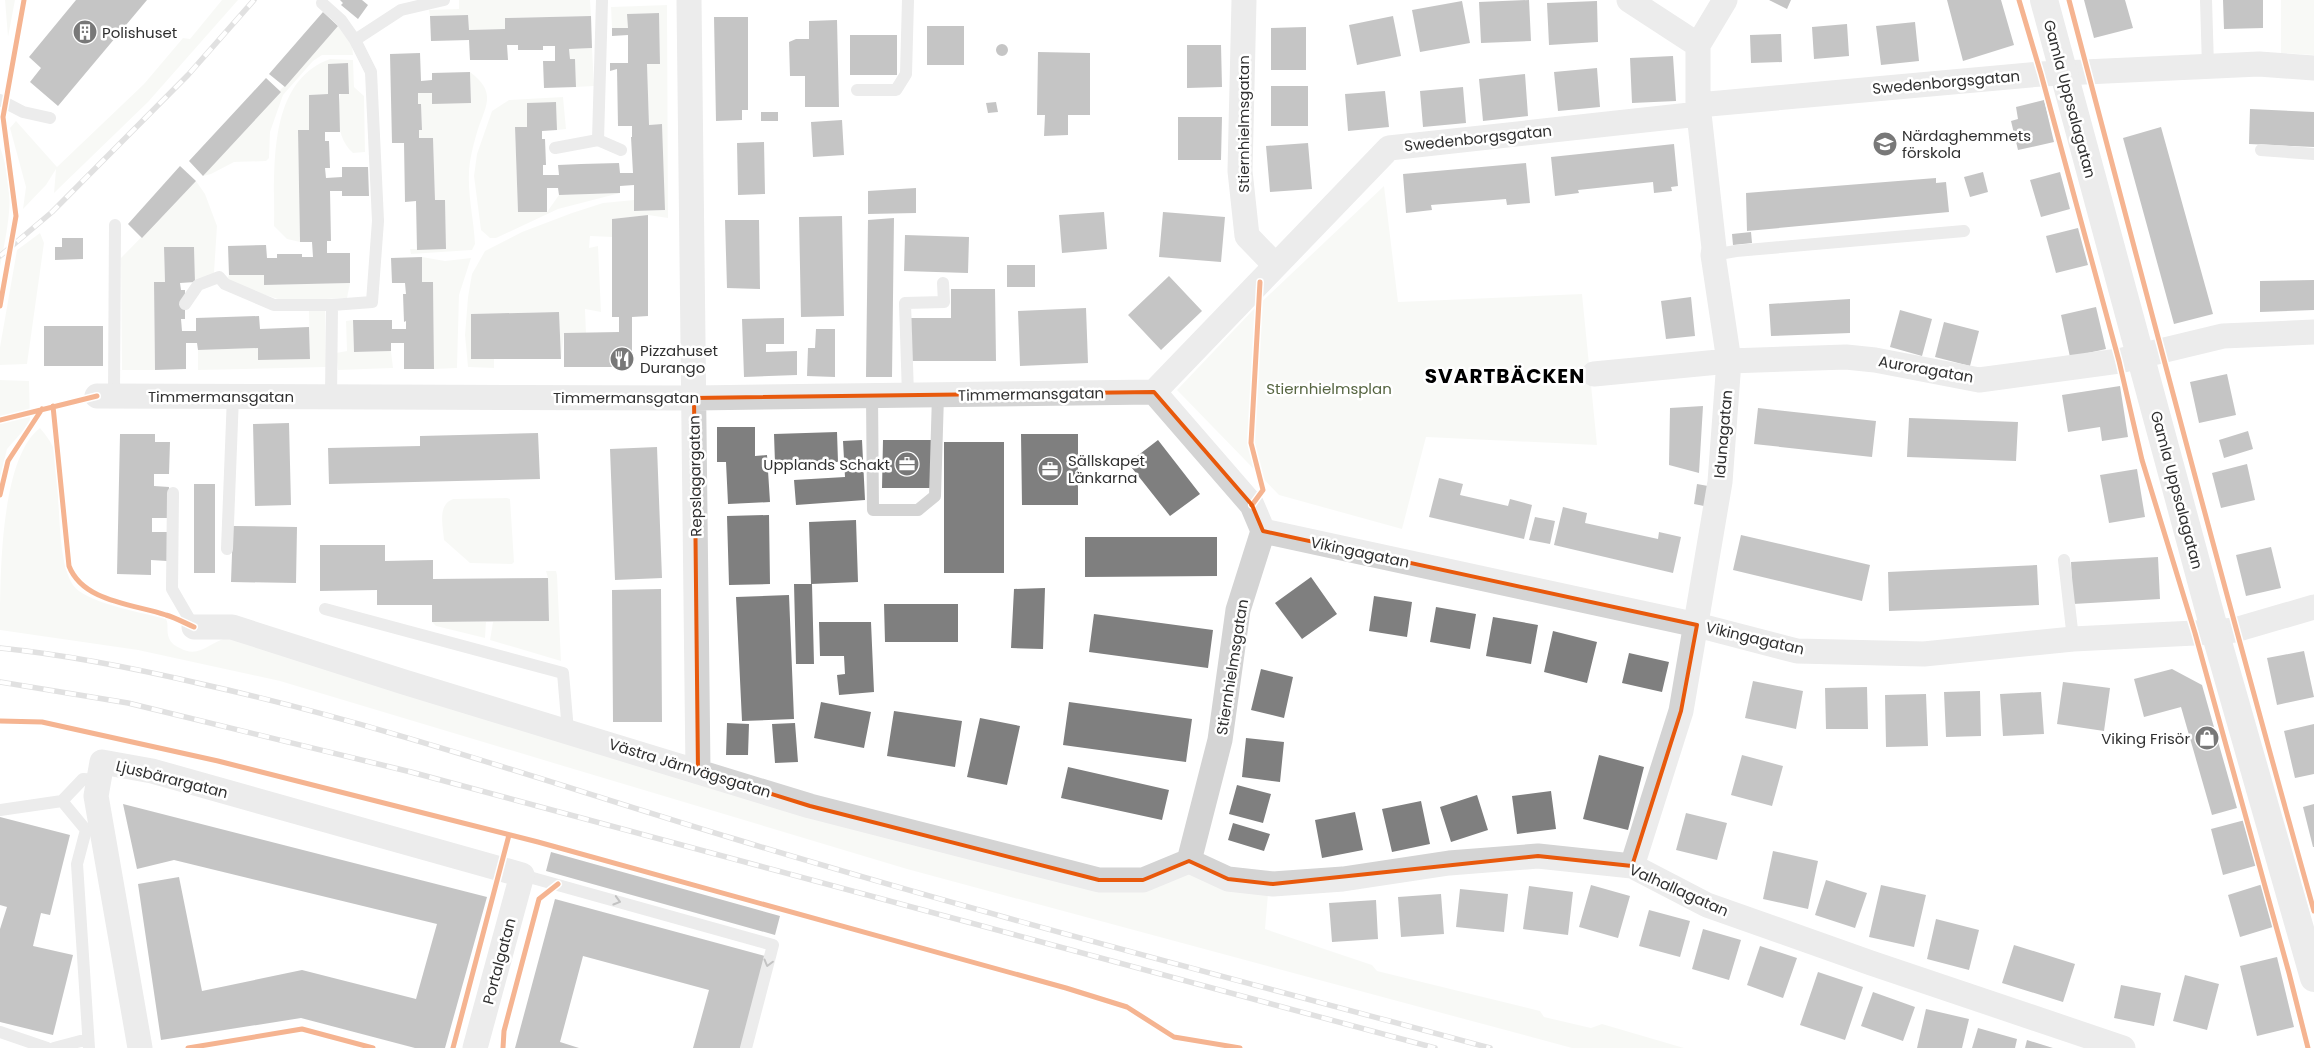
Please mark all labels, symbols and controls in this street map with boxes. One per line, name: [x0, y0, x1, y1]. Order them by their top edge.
street label: Gamla Uppsalagatan: [2039, 18, 2101, 180]
building icon: Polishuset: [72, 19, 98, 45]
place label: Polishuset: [102, 22, 177, 43]
street label: Stiernhielmsgatan: [1233, 55, 1254, 193]
street label: Swedenborgsgatan: [1871, 65, 2021, 99]
street label: Swedenborgsgatan: [1403, 120, 1553, 156]
place label: Närdaghemmets förskola: [1902, 125, 2031, 163]
school or university icon: Närdaghemmets förskola: [1872, 131, 1898, 157]
place label: Pizzahuset Durango: [640, 340, 718, 378]
restaurant icon: Pizzahuset Durango: [609, 346, 635, 372]
street label: Auroragatan: [1877, 350, 1975, 388]
district label: SVARTBÄCKEN: [1425, 362, 1585, 390]
park label: Stiernhielmsplan: [1266, 378, 1392, 399]
street label: Timmermansgatan: [958, 382, 1104, 406]
street label: Timmermansgatan: [148, 386, 294, 407]
street label: Timmermansgatan: [553, 387, 699, 408]
street label: Idunagatan: [1709, 389, 1737, 479]
street label: Gamla Uppsalagatan: [2146, 409, 2208, 571]
street label: Repslagargatan: [683, 415, 707, 537]
place label: Sällskapet Länkarna: [1068, 450, 1145, 488]
office icon: Upplands Schakt: [894, 451, 920, 477]
place label: Upplands Schakt: [763, 454, 890, 475]
office icon: Sällskapet Länkarna: [1037, 456, 1063, 482]
street label: Vikingagatan: [1309, 531, 1411, 573]
street label: Stiernhielmsgatan: [1211, 597, 1253, 737]
street label: Vikingagatan: [1704, 616, 1806, 660]
shop icon: Viking Frisör: [2194, 725, 2220, 751]
place label: Viking Frisör: [2101, 728, 2190, 749]
street label: Västra Järnvägsgatan: [606, 733, 774, 803]
street label: Ljusbärargatan: [114, 755, 230, 803]
street label: Valhallagatan: [1626, 859, 1732, 921]
one-way arrow: [613, 895, 621, 905]
street label: Portalgatan: [477, 915, 521, 1007]
one-way arrow: [764, 958, 774, 966]

